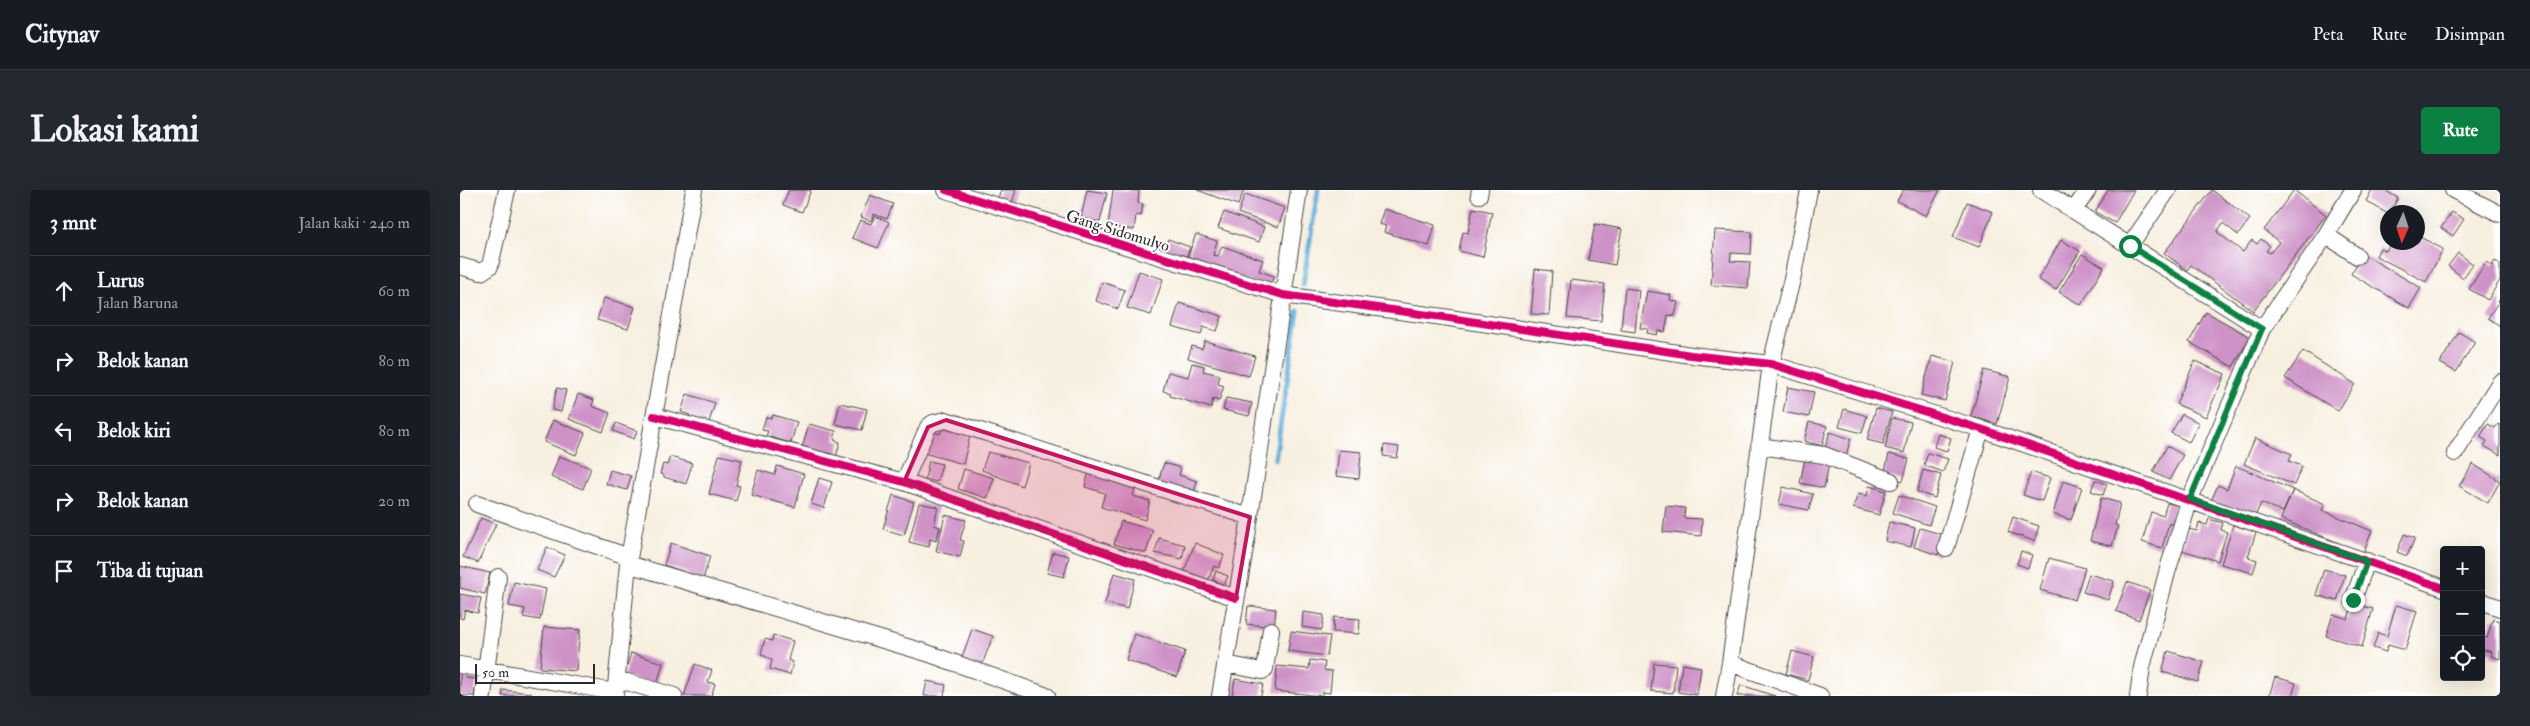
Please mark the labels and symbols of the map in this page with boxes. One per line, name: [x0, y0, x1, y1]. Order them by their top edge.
north arrow: [2380, 205, 2425, 250]
street label: Gang Sidomulyo: [1063, 206, 1172, 256]
route start: [2119, 235, 2142, 258]
route end: [2342, 589, 2365, 612]
scale bar: [475, 661, 595, 684]

